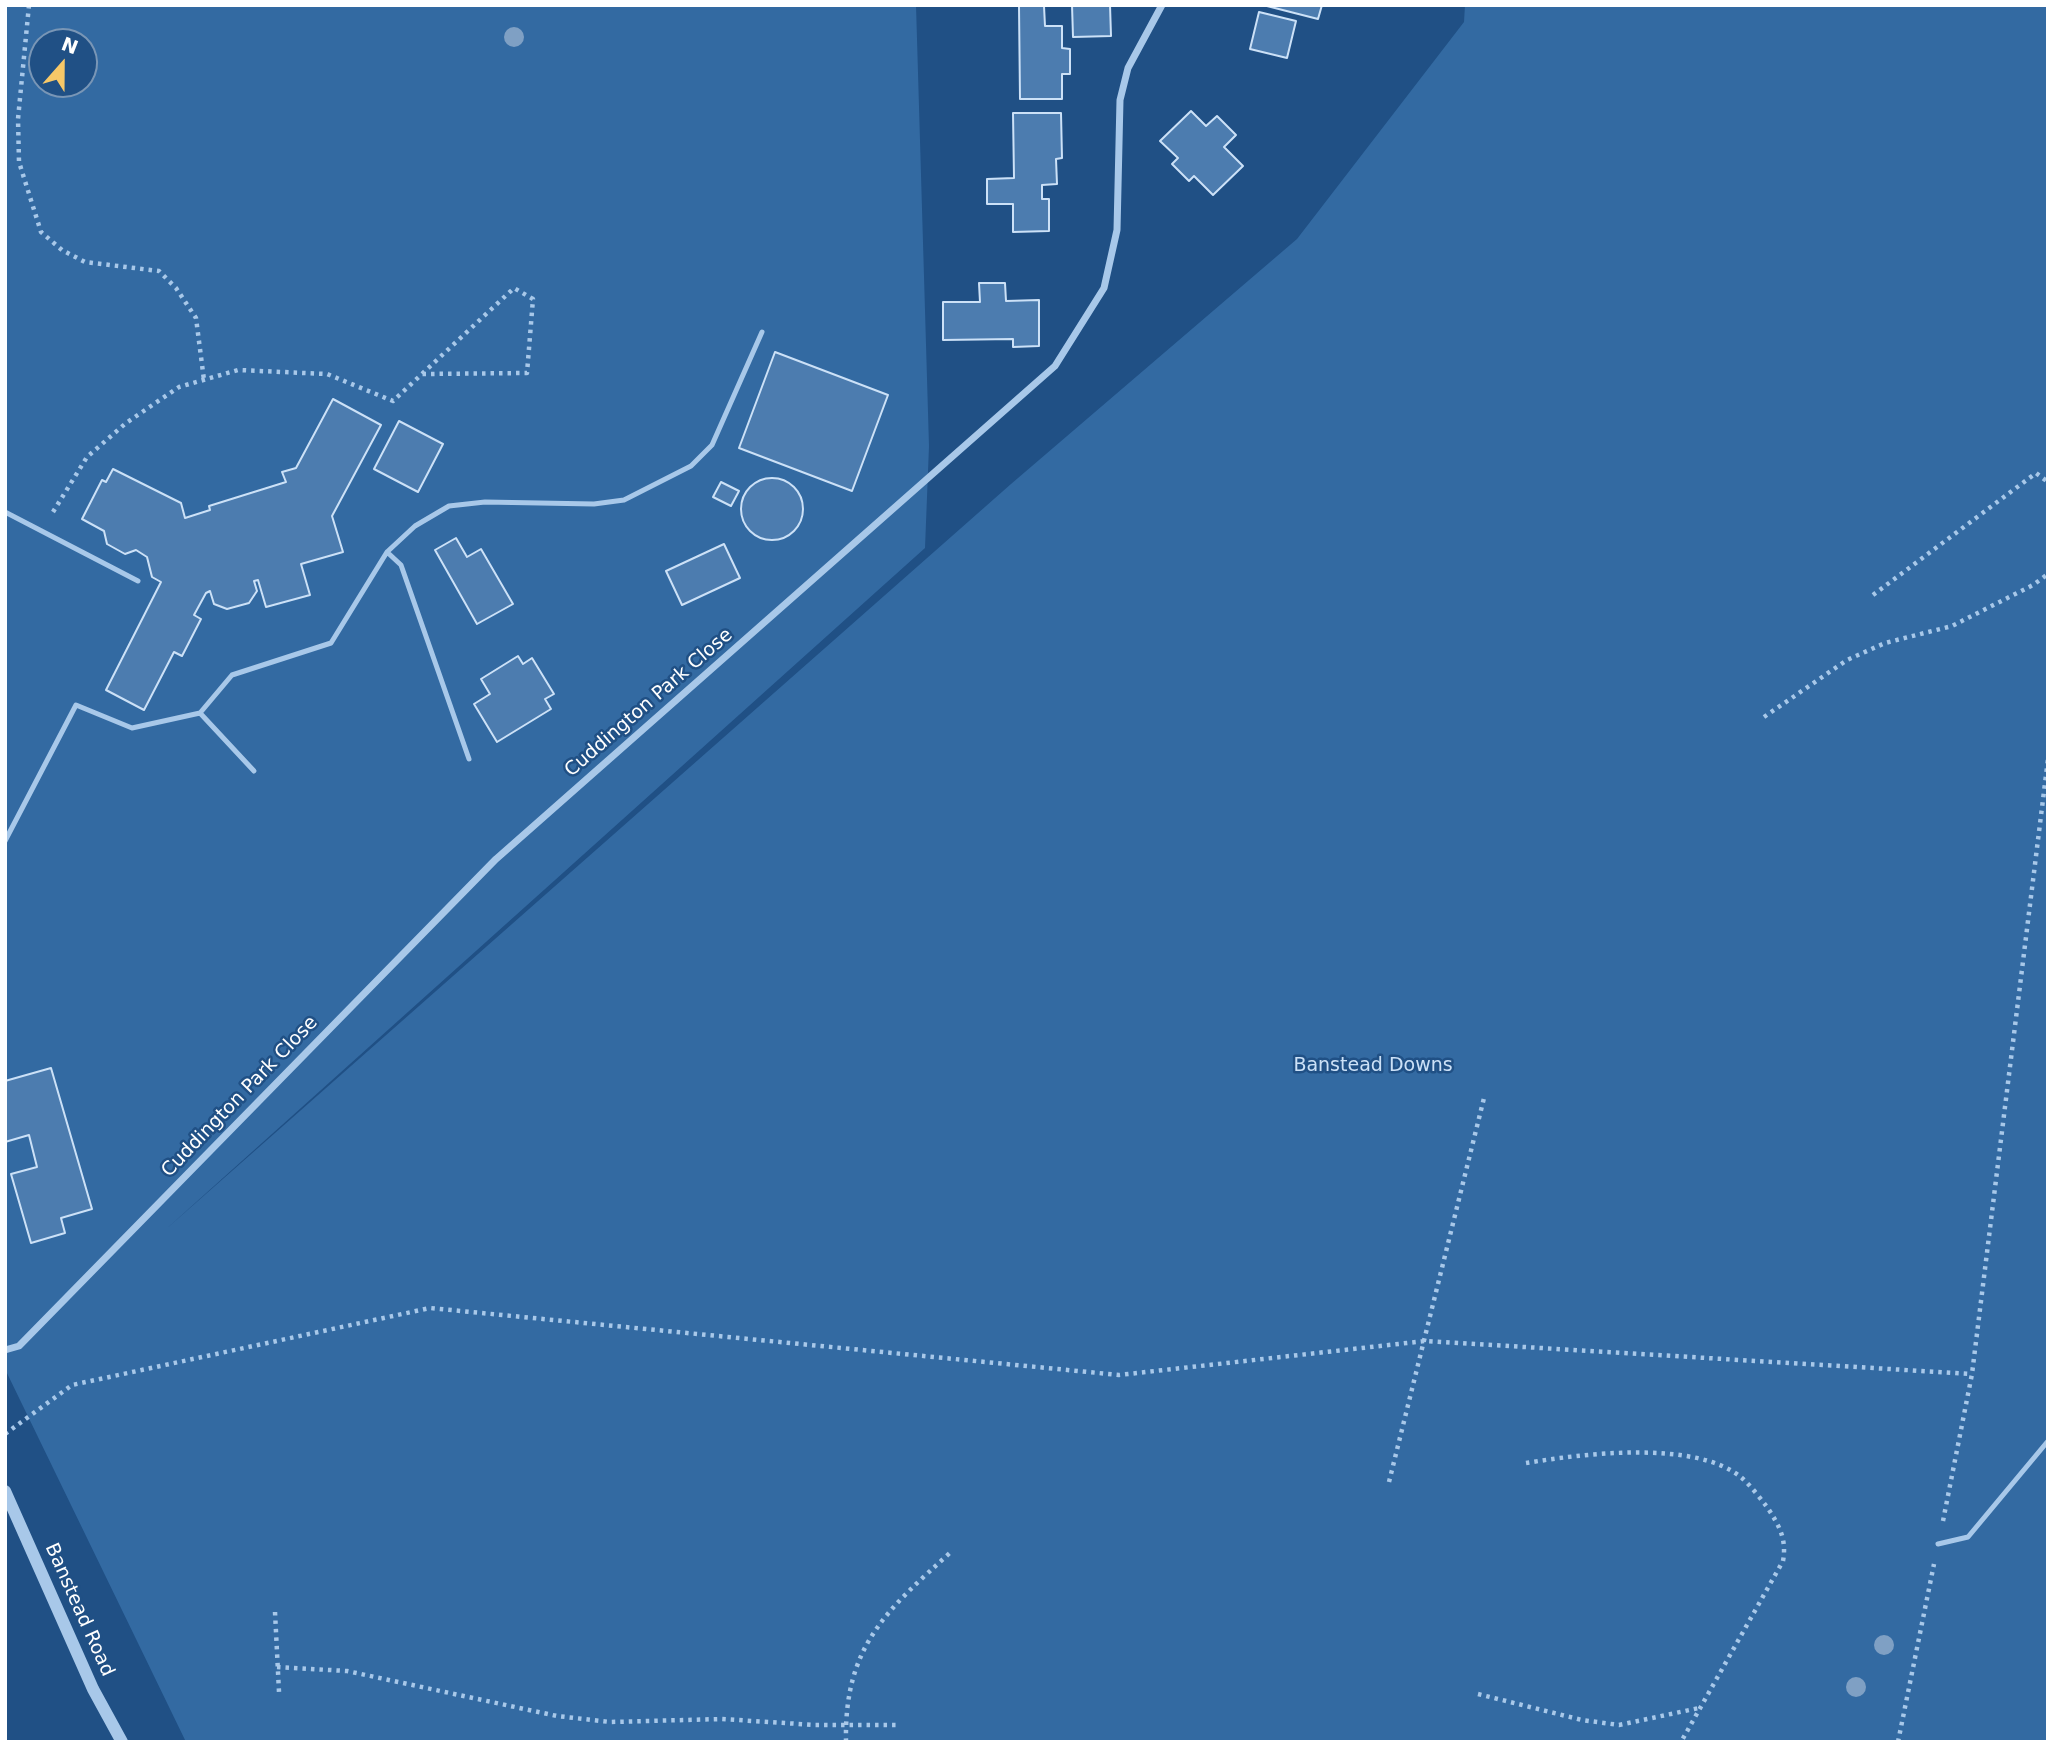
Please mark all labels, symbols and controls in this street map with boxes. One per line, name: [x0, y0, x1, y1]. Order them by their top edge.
north arrow: [28, 28, 98, 98]
text: N: [58, 32, 81, 58]
street label: Cuddington Park Close: [560, 624, 738, 782]
street label: Cuddington Park Close: [157, 1012, 323, 1182]
park label: Banstead Downs: [1293, 1055, 1453, 1077]
street label: Banstead Road: [39, 1540, 119, 1680]

